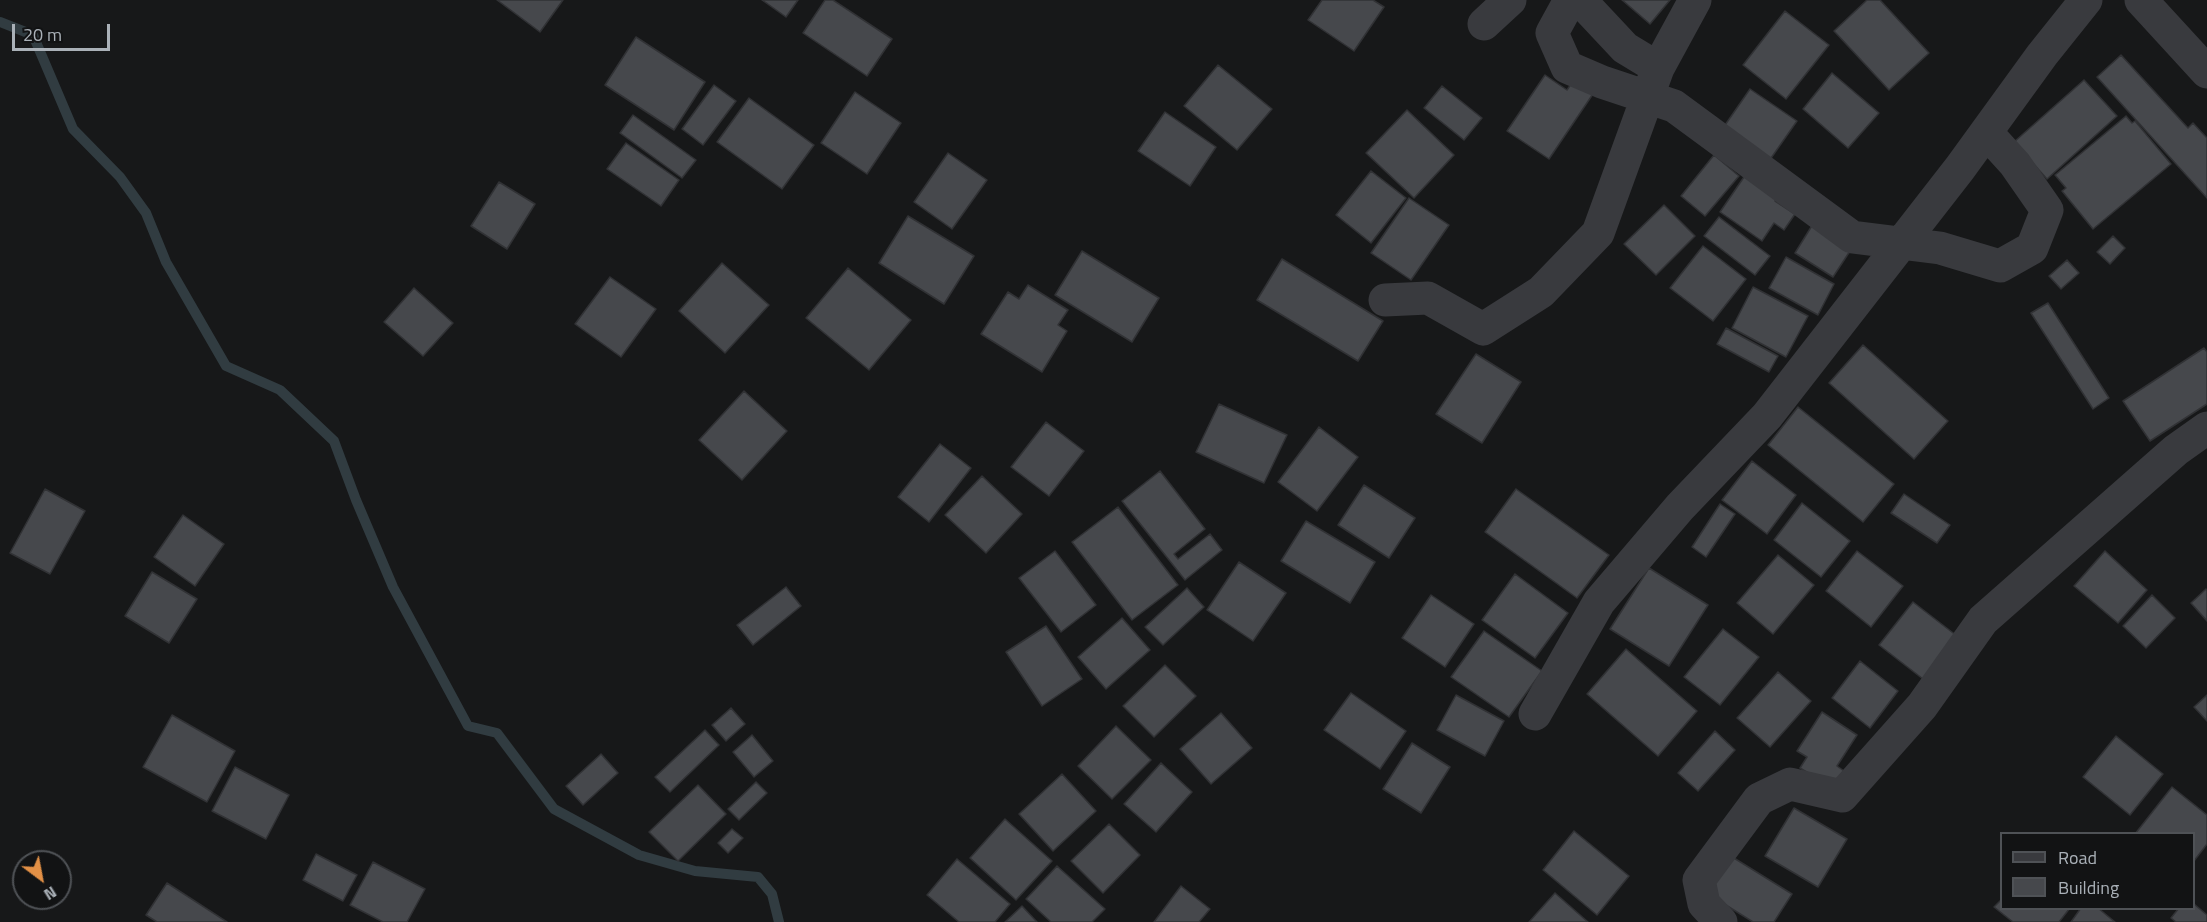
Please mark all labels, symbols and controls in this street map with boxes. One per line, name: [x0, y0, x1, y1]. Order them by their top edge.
scale bar: [15, 12, 112, 50]
text: 20 m: [23, 21, 62, 48]
legend: [2000, 832, 2195, 910]
text: Road: [2058, 844, 2097, 871]
north arrow: [12, 850, 72, 910]
text: Building: [2058, 874, 2119, 901]
text: N: [39, 880, 62, 907]

